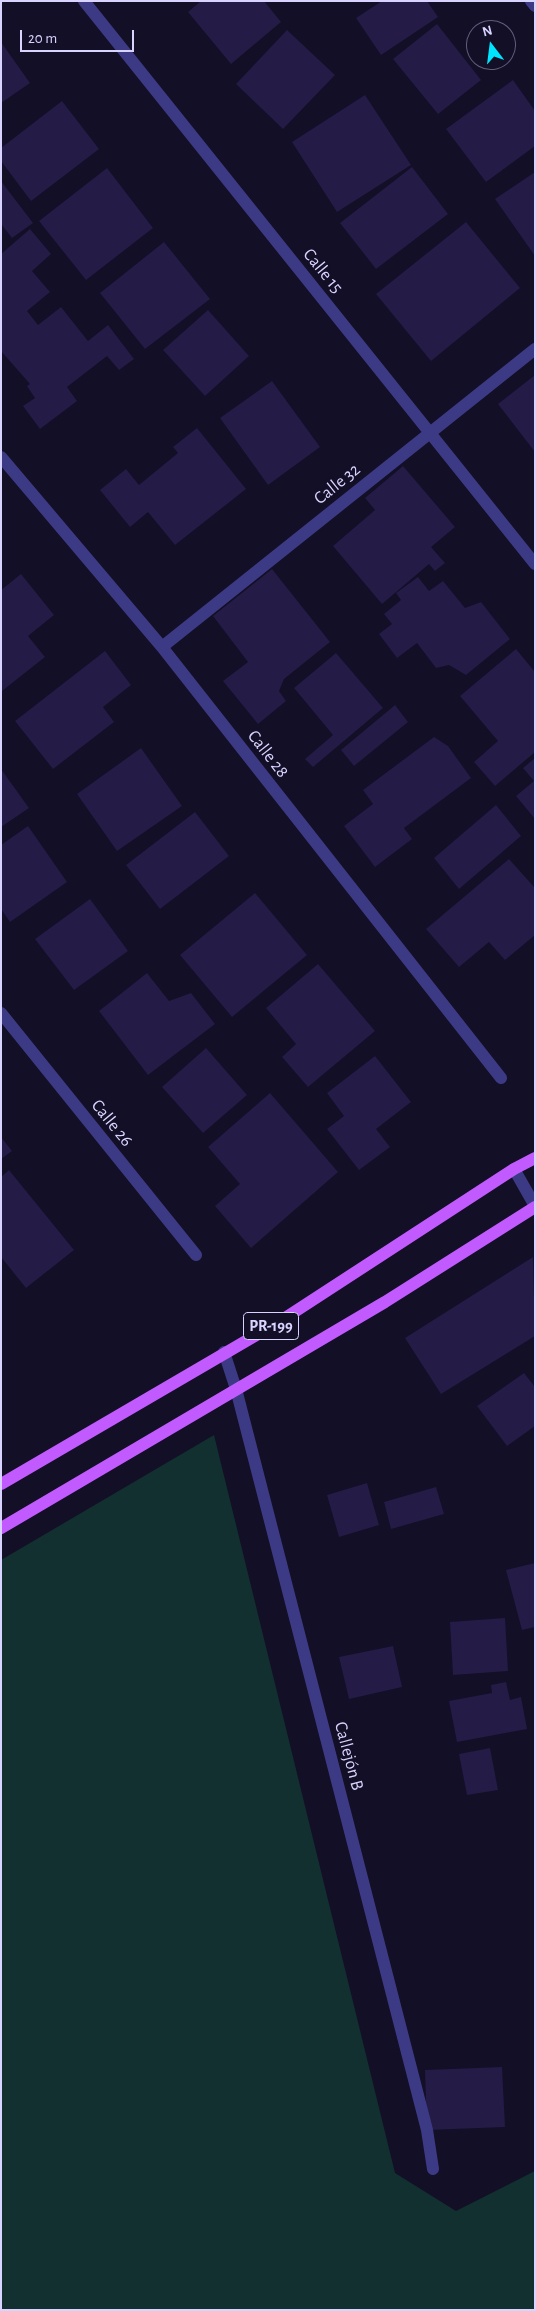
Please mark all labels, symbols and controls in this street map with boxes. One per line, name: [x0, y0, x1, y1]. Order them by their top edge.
scale bar: [22, 20, 136, 52]
north arrow: [466, 20, 516, 70]
text: N: [481, 23, 494, 40]
text: 20 m: [28, 31, 57, 46]
street label: Calle 15: [298, 244, 348, 298]
street label: Calle 32: [309, 459, 365, 509]
street label: Calle 28: [243, 726, 293, 782]
street label: Calle 26: [86, 1095, 138, 1151]
road number: PR-199: [244, 1312, 298, 1340]
street label: Callejón B: [329, 1719, 369, 1793]

